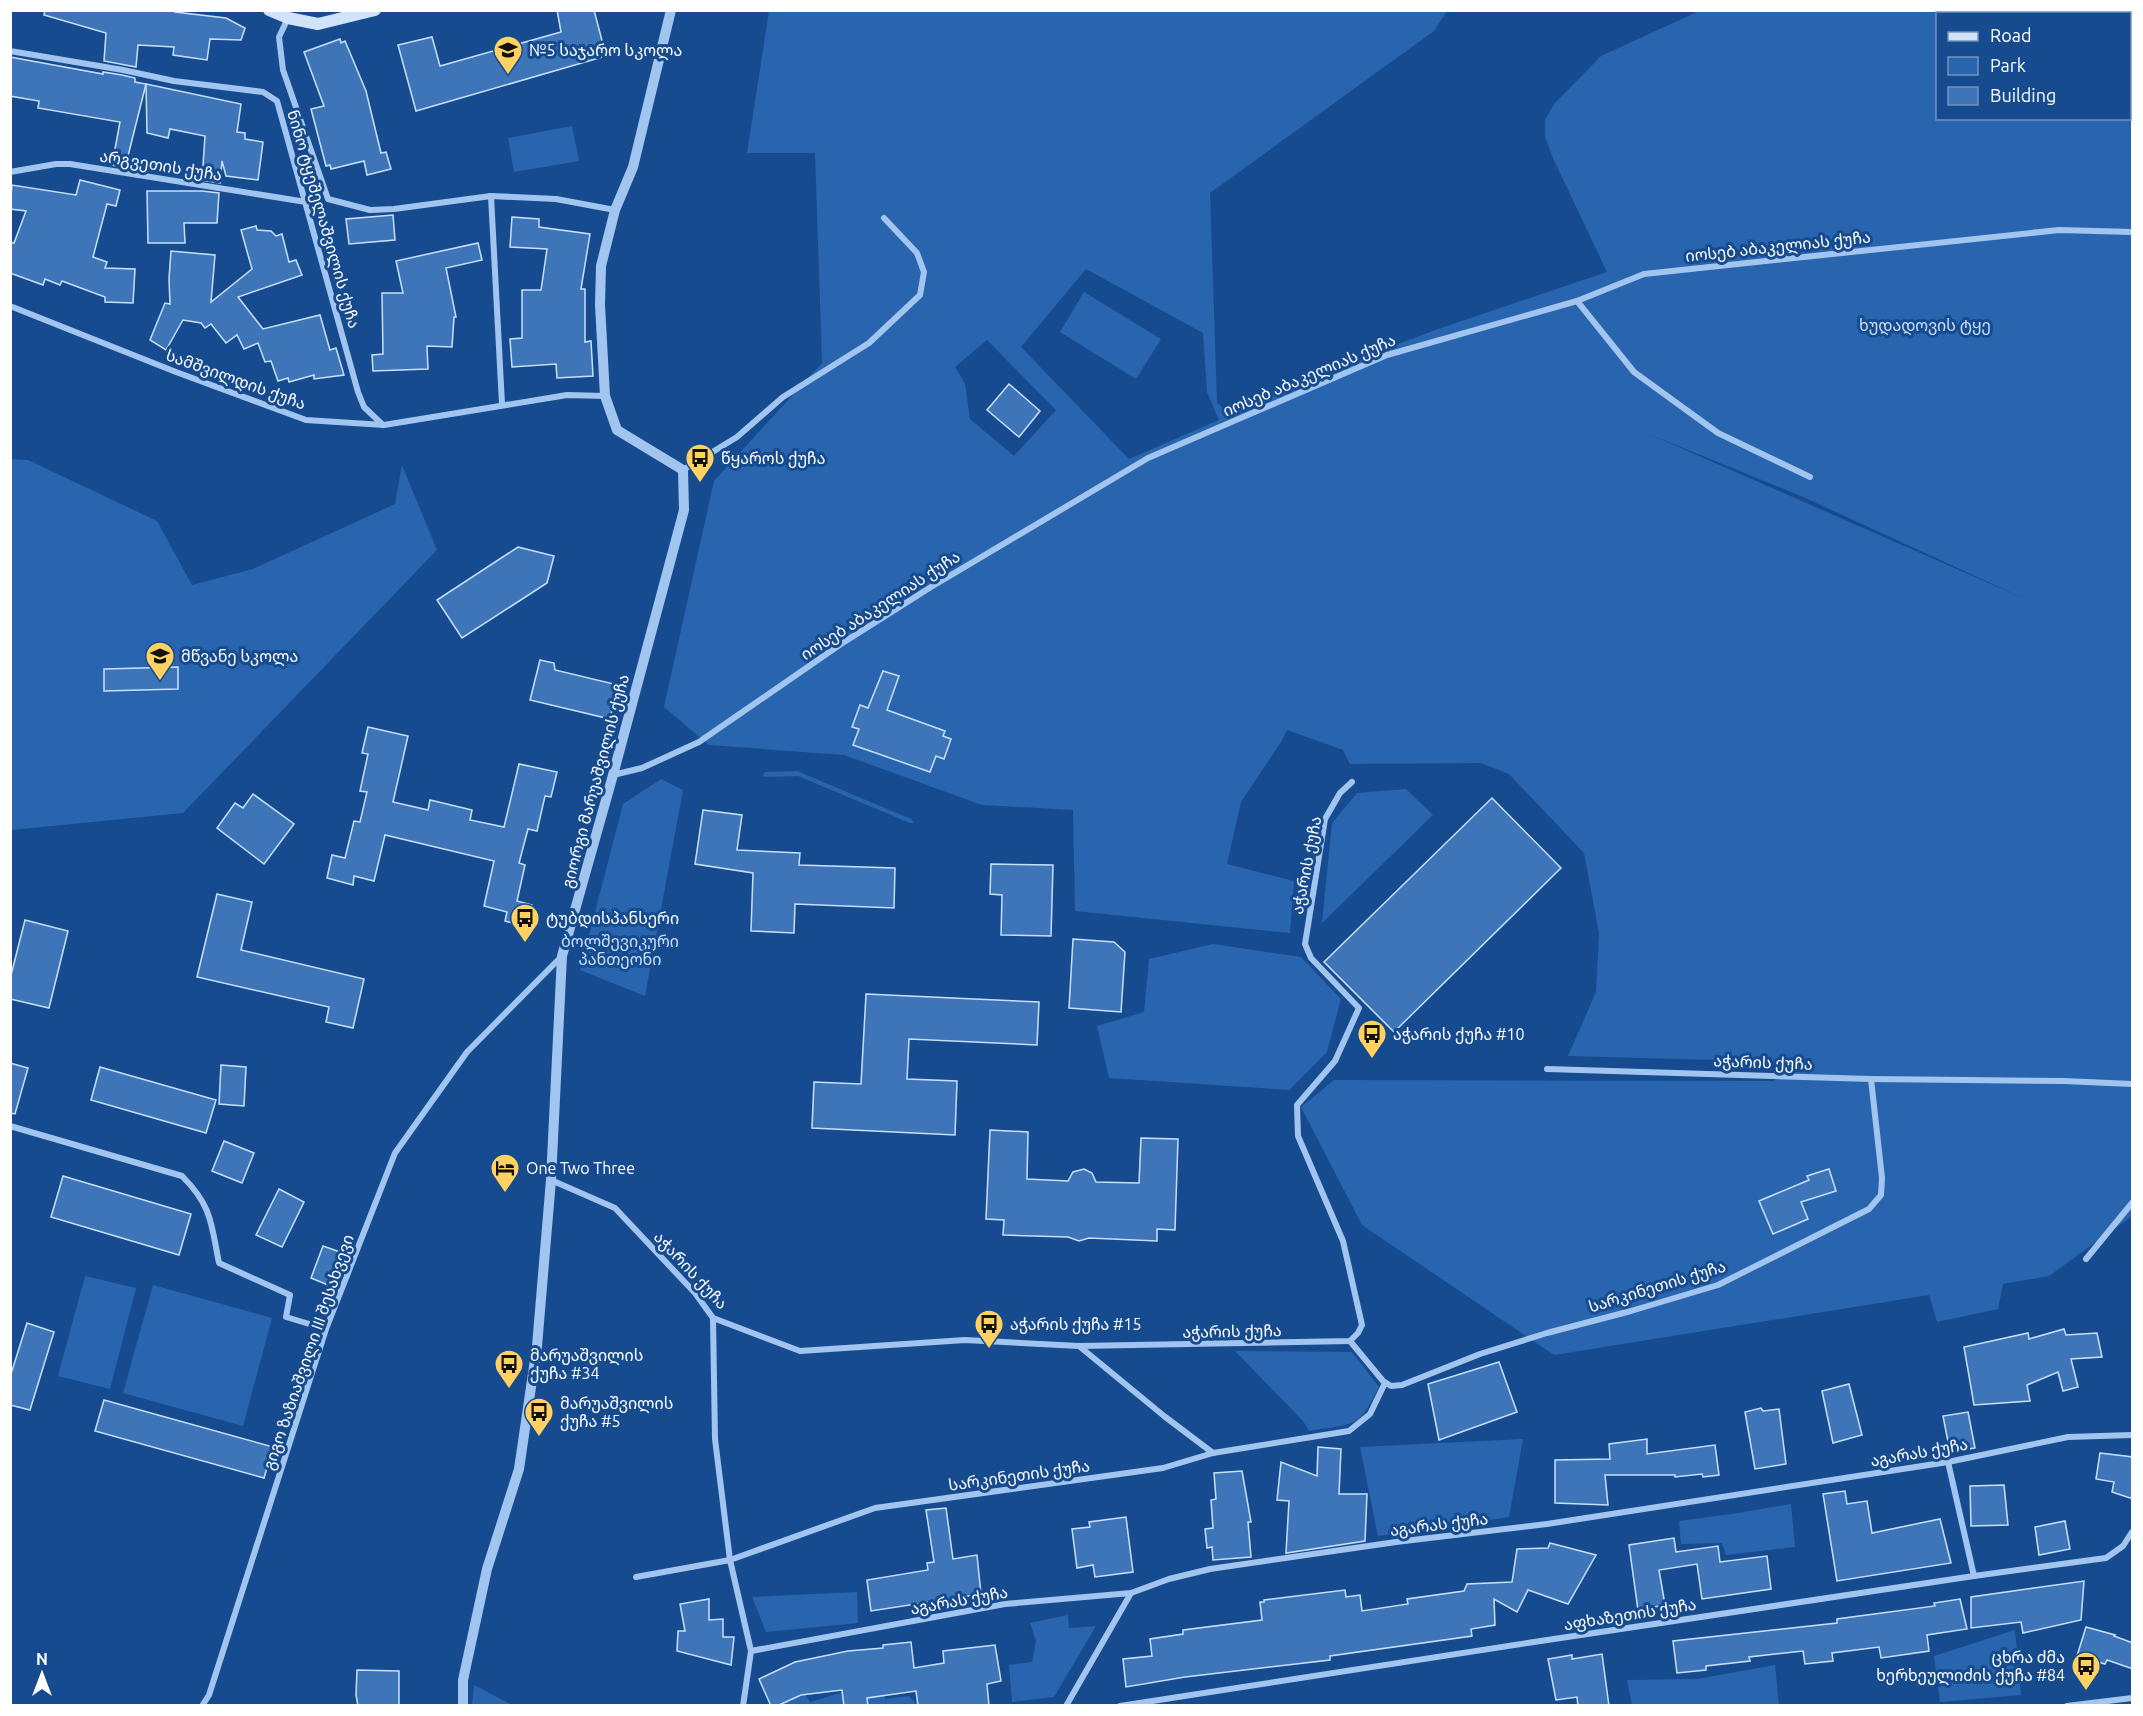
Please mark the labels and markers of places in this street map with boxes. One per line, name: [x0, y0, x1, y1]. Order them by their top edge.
school or university icon: №5 საჯარო სკოლა: [492, 34, 524, 76]
place label: №5 საჯარო სკოლა: [529, 41, 682, 61]
bus stop icon: წყაროს ქუჩა: [684, 442, 716, 484]
place label: წყაროს ქუჩა: [721, 449, 825, 468]
school or university icon: მწვანე სკოლა: [144, 640, 176, 682]
place label: მწვანე სკოლა: [181, 647, 298, 667]
bus stop icon: ტუბდისპანსერი: [509, 902, 541, 944]
place label: ტუბდისპანსერი: [546, 909, 679, 929]
bus stop icon: აჭარის ქუჩა #10: [1356, 1018, 1388, 1060]
place label: აჭარის ქუჩა #10: [1393, 1025, 1525, 1044]
hotel icon: One Two Three: [489, 1152, 521, 1194]
place label: One Two Three: [526, 1159, 635, 1177]
bus stop icon: აჭარის ქუჩა #15: [973, 1308, 1005, 1350]
place label: აჭარის ქუჩა #15: [1010, 1315, 1142, 1334]
place label: მარუაშვილის ქუჩა #34: [530, 1346, 643, 1383]
bus stop icon: მარუაშვილის ქუჩა #34: [493, 1348, 525, 1390]
place label: მარუაშვილის ქუჩა #5: [560, 1394, 673, 1431]
bus stop icon: მარუაშვილის ქუჩა #5: [523, 1396, 555, 1438]
place label: ცხრა ძმა ხერხეულიძის ქუჩა #84: [1876, 1648, 2065, 1686]
bus stop icon: ცხრა ძმა ხერხეულიძის ქუჩა #84: [2070, 1650, 2102, 1692]

